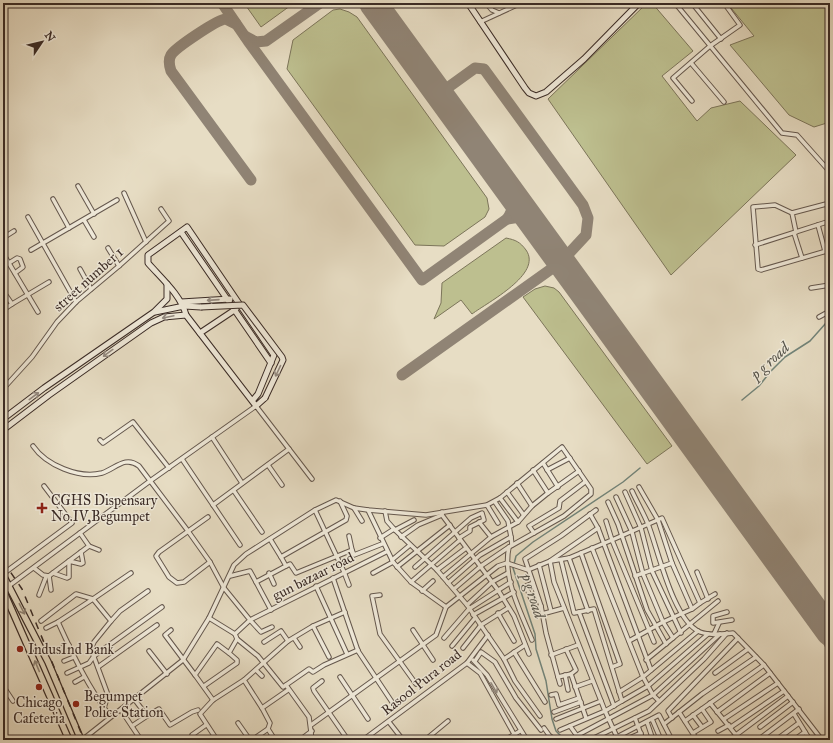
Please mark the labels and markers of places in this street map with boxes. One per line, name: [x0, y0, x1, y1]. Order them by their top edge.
place label: CGHS Dispensary No.IV,Begumpet: [51, 492, 158, 525]
marker: CGHS Dispensary No.IV,Begumpet: [36, 502, 48, 514]
place label: IndusInd Bank: [28, 641, 114, 658]
marker: IndusInd Bank: [15, 644, 25, 654]
marker: Chicago Cafeteria: [34, 682, 44, 692]
place label: Begumpet Police Station: [84, 688, 164, 721]
place label: Chicago Cafeteria: [13, 694, 65, 727]
marker: Begumpet Police Station: [71, 699, 81, 709]

